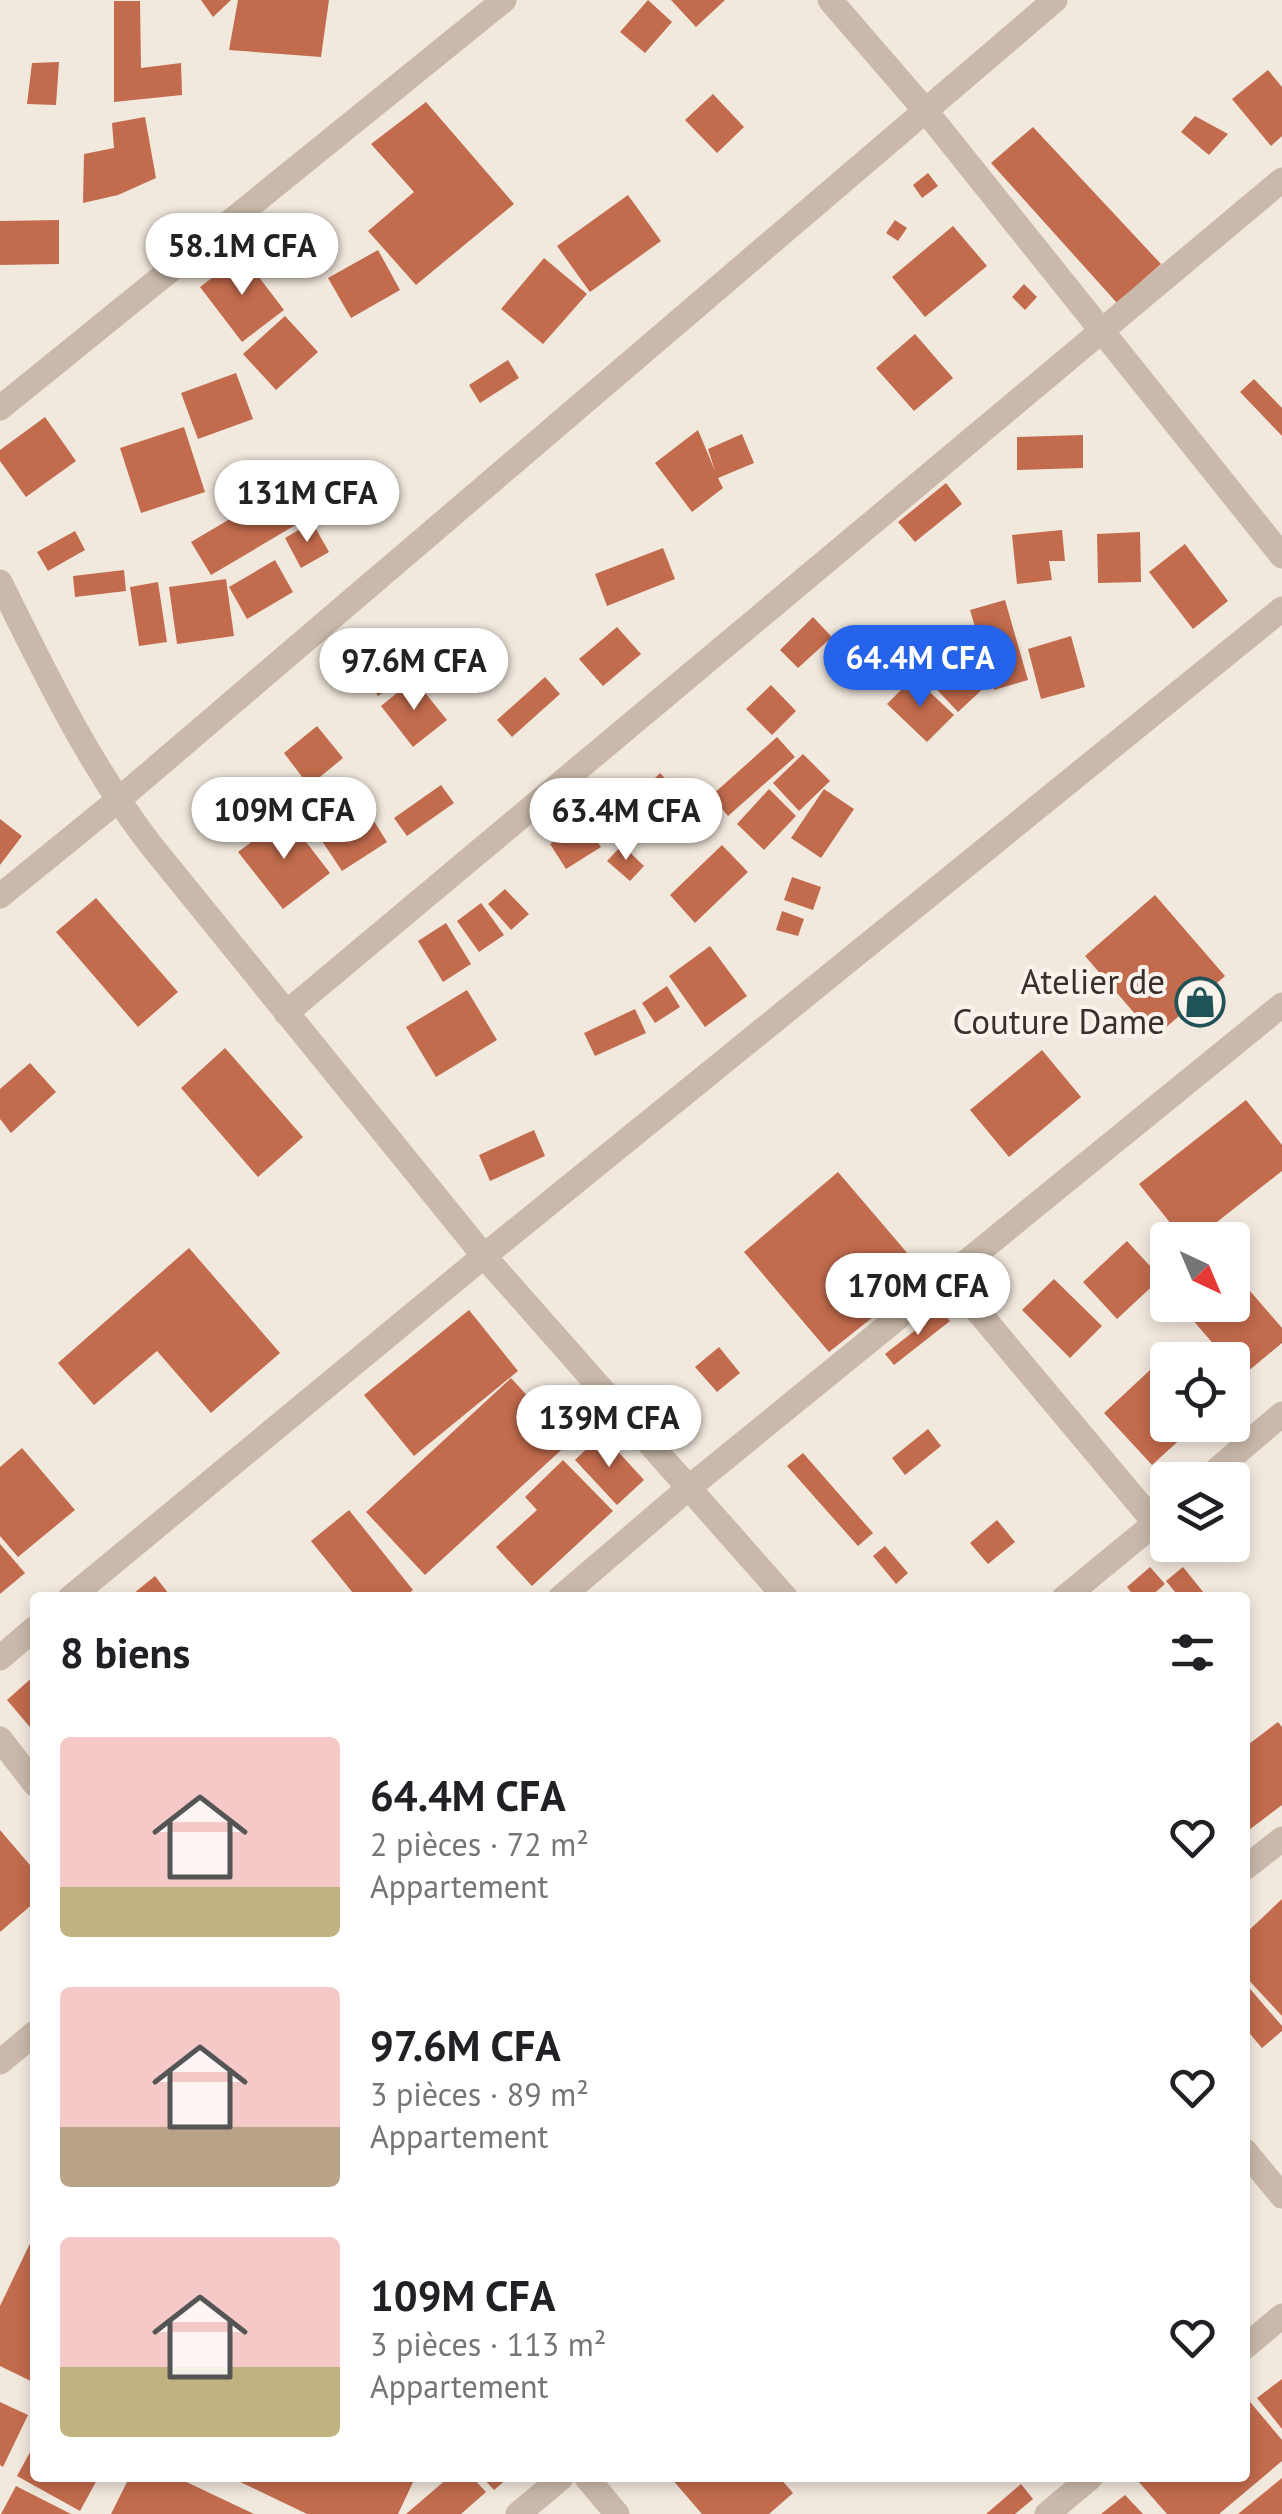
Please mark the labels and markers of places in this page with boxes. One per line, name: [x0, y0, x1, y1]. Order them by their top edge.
pin: 58.1M CFA: [128, 213, 356, 298]
pin: 131M CFA: [204, 460, 410, 545]
pin: 64.4M CFA: [806, 625, 1034, 710]
pin: 97.6M CFA: [300, 628, 528, 713]
pin: 109M CFA: [181, 777, 387, 862]
pin: 63.4M CFA: [512, 778, 740, 863]
place label: Atelier de Couture Dame: [952, 958, 1165, 1044]
shop icon: Atelier de Couture Dame: [1174, 976, 1226, 1028]
pin: 170M CFA: [815, 1253, 1021, 1338]
pin: 139M CFA: [506, 1385, 712, 1470]

